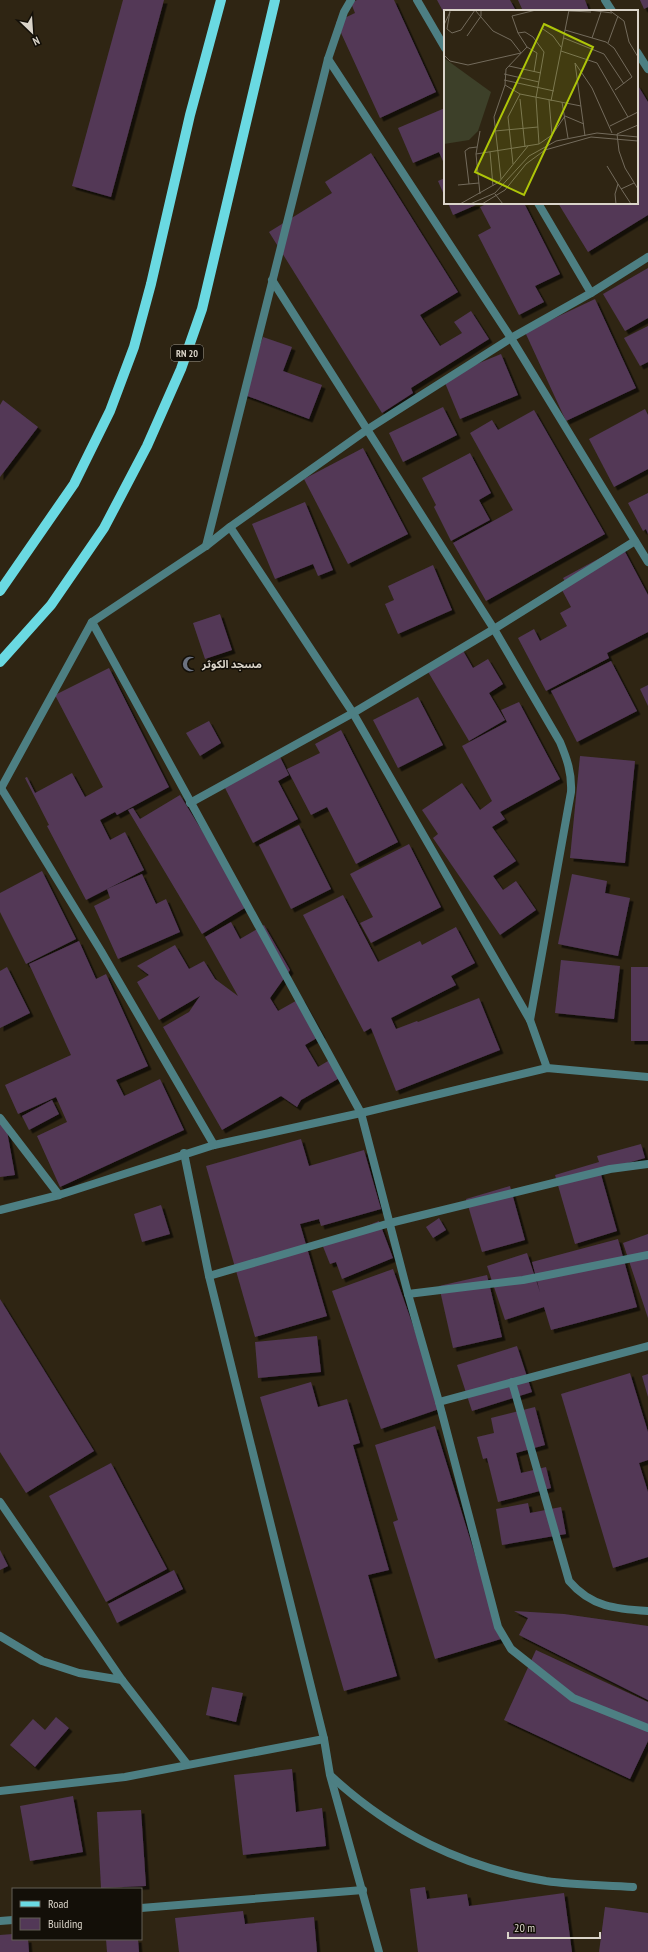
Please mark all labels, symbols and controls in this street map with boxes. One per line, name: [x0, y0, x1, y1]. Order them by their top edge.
inset map: [444, 10, 638, 204]
north arrow: [12, 12, 52, 52]
text: N: [31, 33, 42, 49]
road number: RN 20: [171, 345, 203, 361]
mosque icon: مسجد الكوثر: [181, 655, 199, 673]
place label: مسجد الكوثر: [201, 657, 262, 671]
legend: [12, 1888, 142, 1940]
text: Road: [48, 1896, 68, 1911]
scale bar: [508, 1914, 600, 1940]
text: Building: [48, 1916, 83, 1931]
text: 20 m: [514, 1920, 535, 1935]

